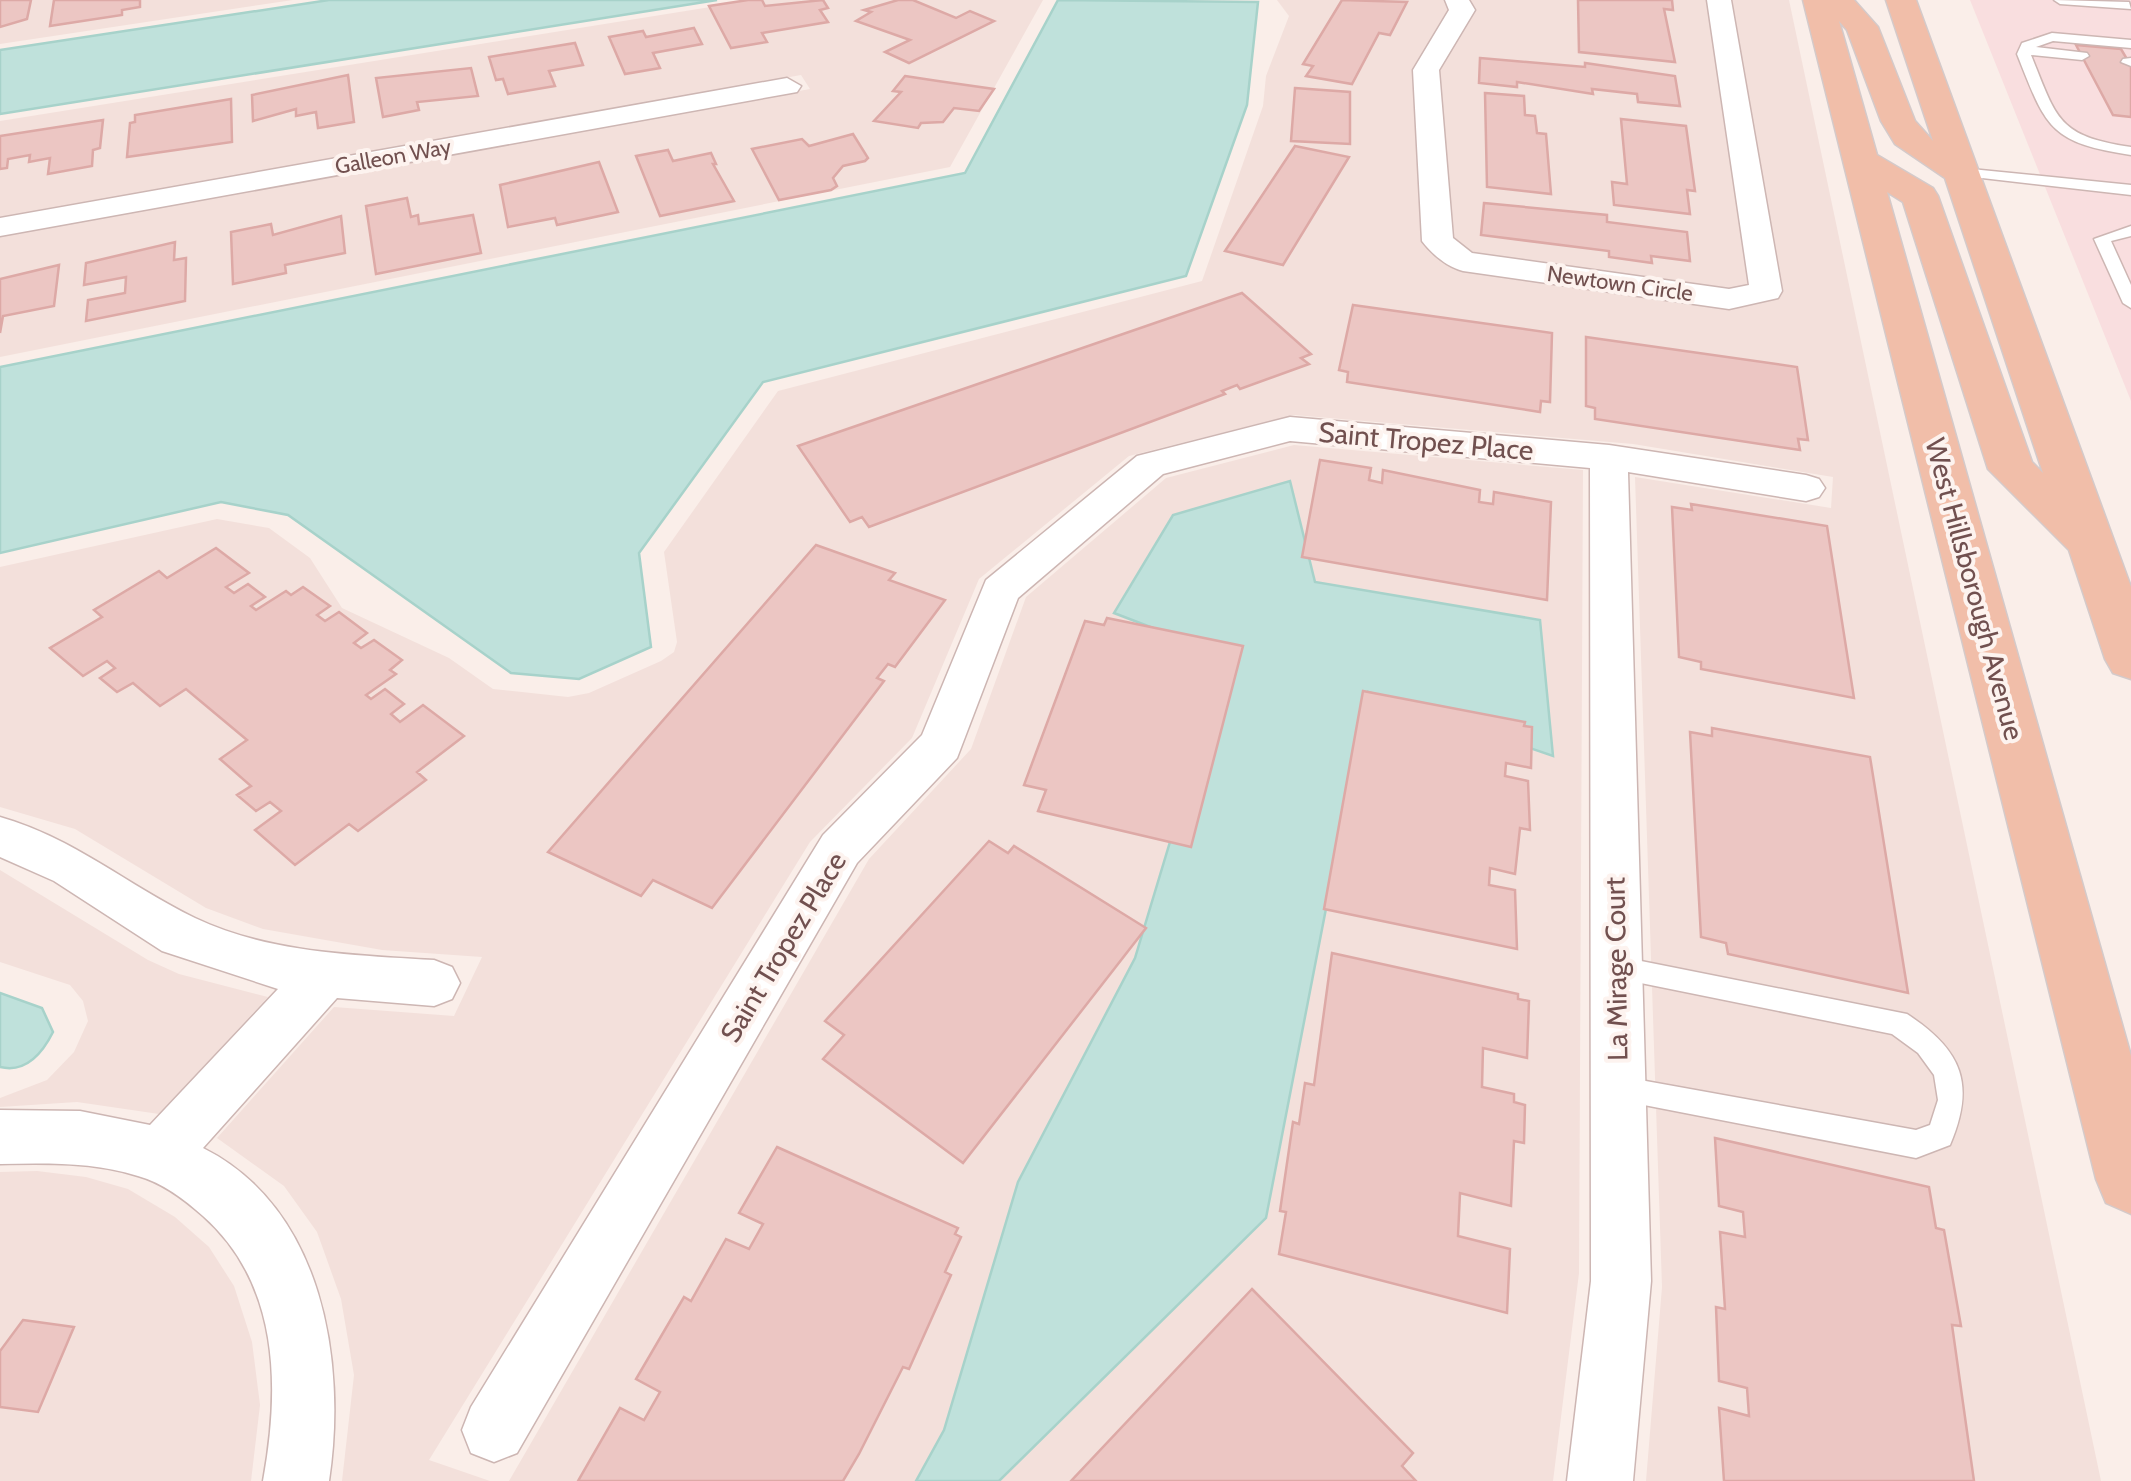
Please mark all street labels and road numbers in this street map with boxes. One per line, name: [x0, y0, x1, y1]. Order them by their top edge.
street label: Galleon Way: [333, 133, 453, 180]
street label: Newtown Circle: [1545, 260, 1695, 307]
street label: Saint Tropez Place: [1317, 415, 1535, 467]
street label: West Hillsborough Avenue: [1918, 434, 2032, 744]
street label: Saint Tropez Place: [713, 846, 853, 1048]
street label: La Mirage Court: [1597, 877, 1635, 1061]

